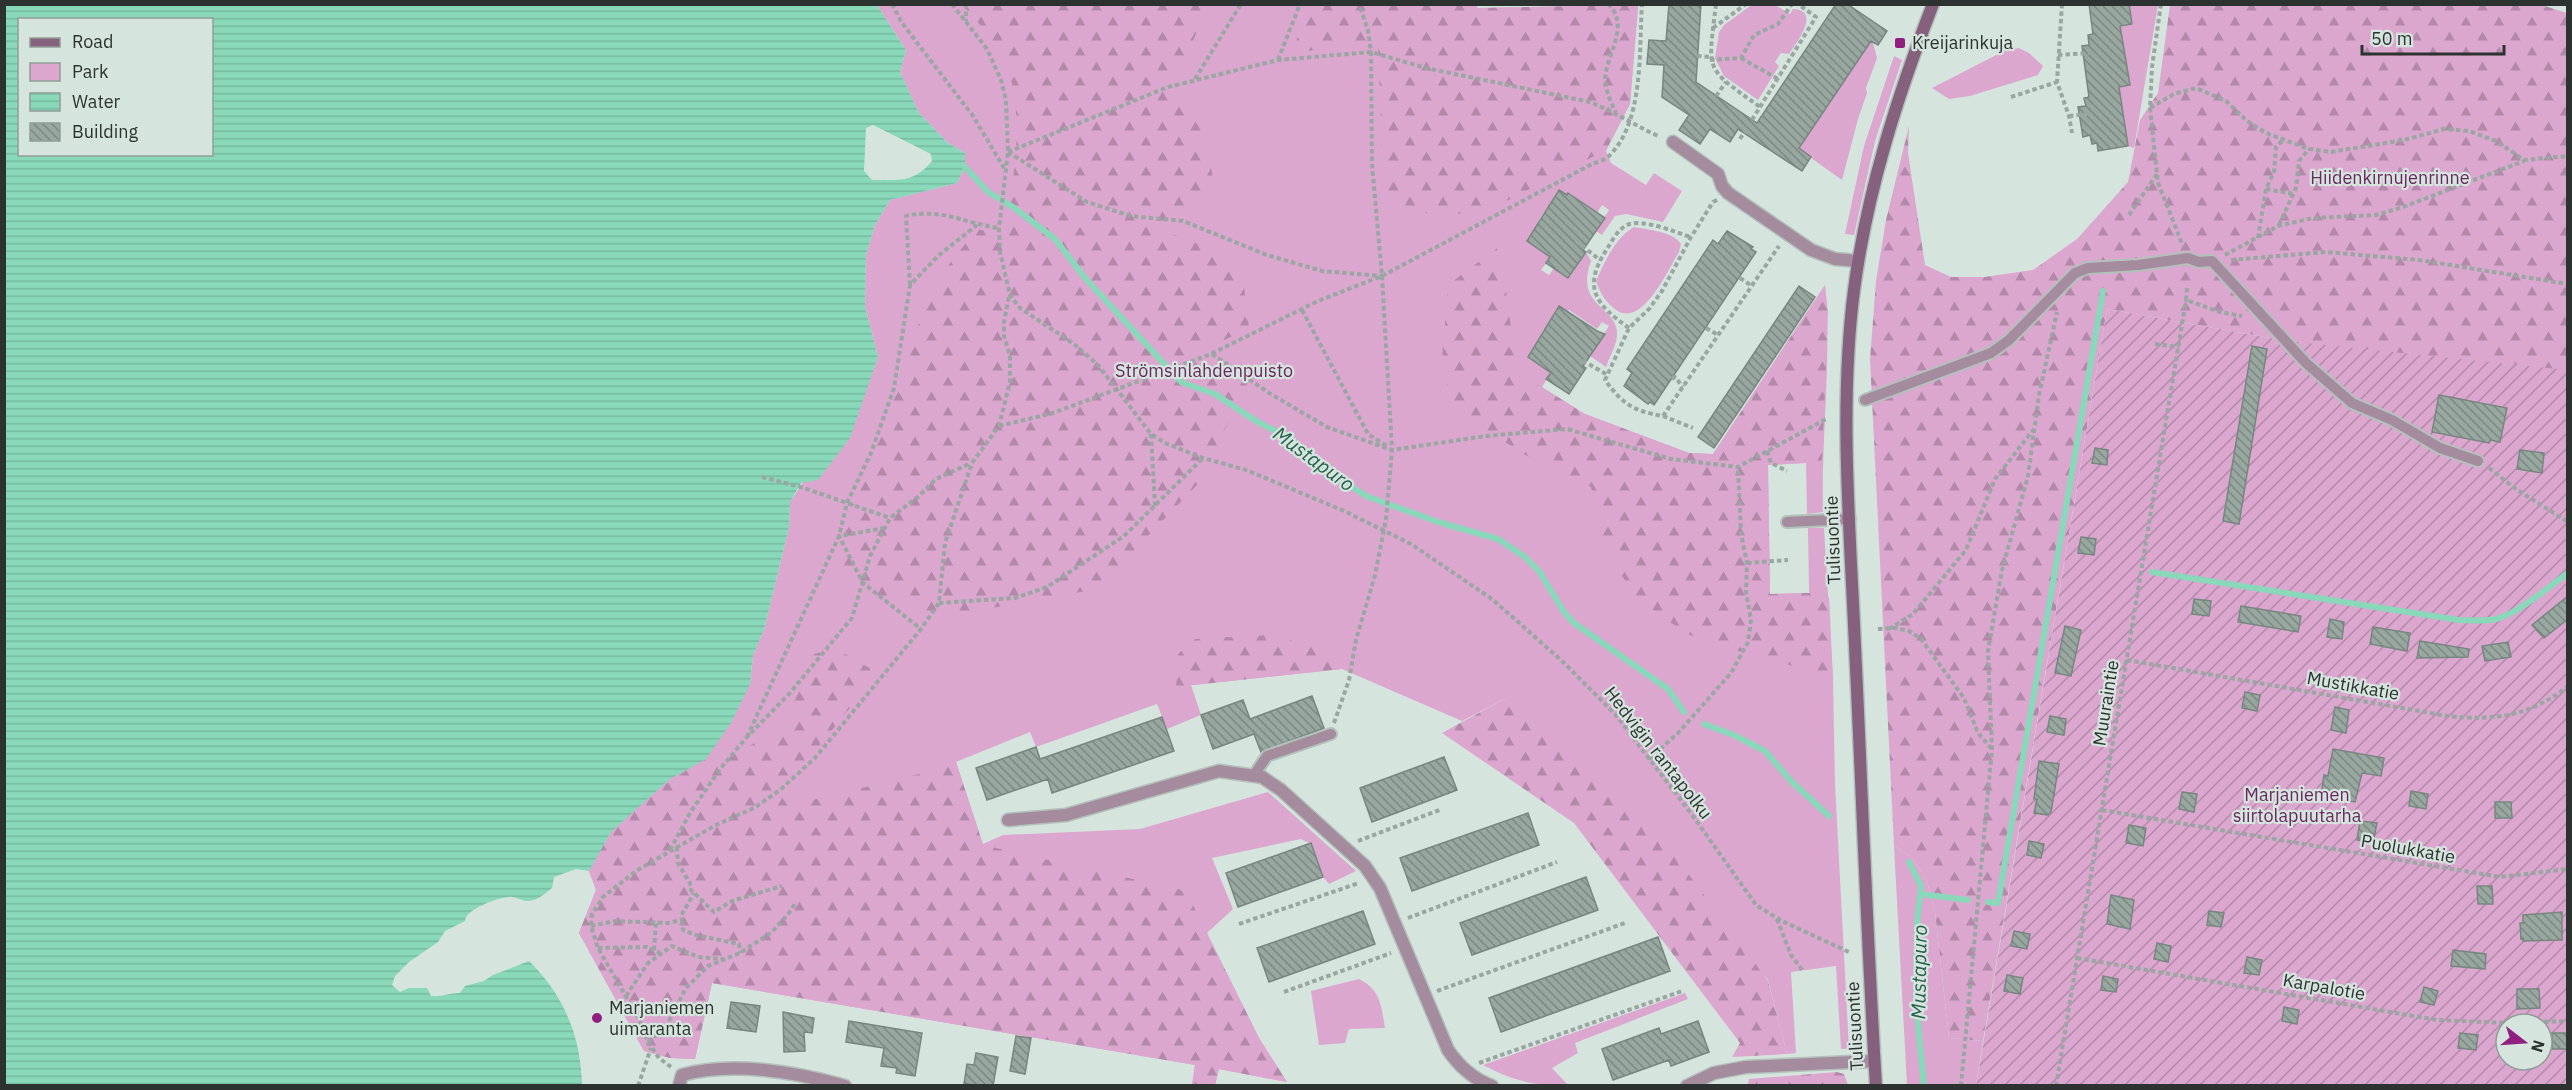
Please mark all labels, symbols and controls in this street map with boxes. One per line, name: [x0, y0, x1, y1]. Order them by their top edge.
legend: [18, 18, 213, 156]
scale bar: [2362, 18, 2504, 56]
text: 50 m: [2371, 27, 2413, 50]
text: Road: [72, 30, 113, 53]
place label: Kreijarinkuja: [1912, 31, 2014, 54]
marker: Kreijarinkuja: [1893, 36, 1907, 50]
text: Park: [72, 60, 109, 83]
text: Water: [72, 90, 121, 113]
text: Building: [72, 120, 139, 143]
park label: Hiidenkirnujenrinne: [2310, 166, 2470, 189]
park label: Strömsinlahdenpuisto: [1115, 359, 1293, 382]
water label: Mustapuro: [1268, 420, 1361, 497]
street label: Tulisuontie: [1819, 495, 1846, 585]
street label: Muuraintie: [2087, 658, 2124, 748]
street label: Mustikkatie: [2305, 666, 2401, 705]
street label: Hedvigin rantapolku: [1599, 682, 1717, 824]
park label: Marjaniemen siirtolapuutarha: [2233, 783, 2362, 827]
street label: Puolukkatie: [2359, 829, 2457, 868]
water label: Mustapuro: [1904, 924, 1933, 1020]
street label: Karpalotie: [2281, 968, 2367, 1005]
street label: Tulisuontie: [1841, 981, 1868, 1071]
place label: Marjaniemen uimaranta: [609, 996, 714, 1040]
marker: Marjaniemen uimaranta: [590, 1011, 604, 1025]
north arrow: [2494, 1012, 2554, 1072]
text: N: [2527, 1038, 2550, 1055]

